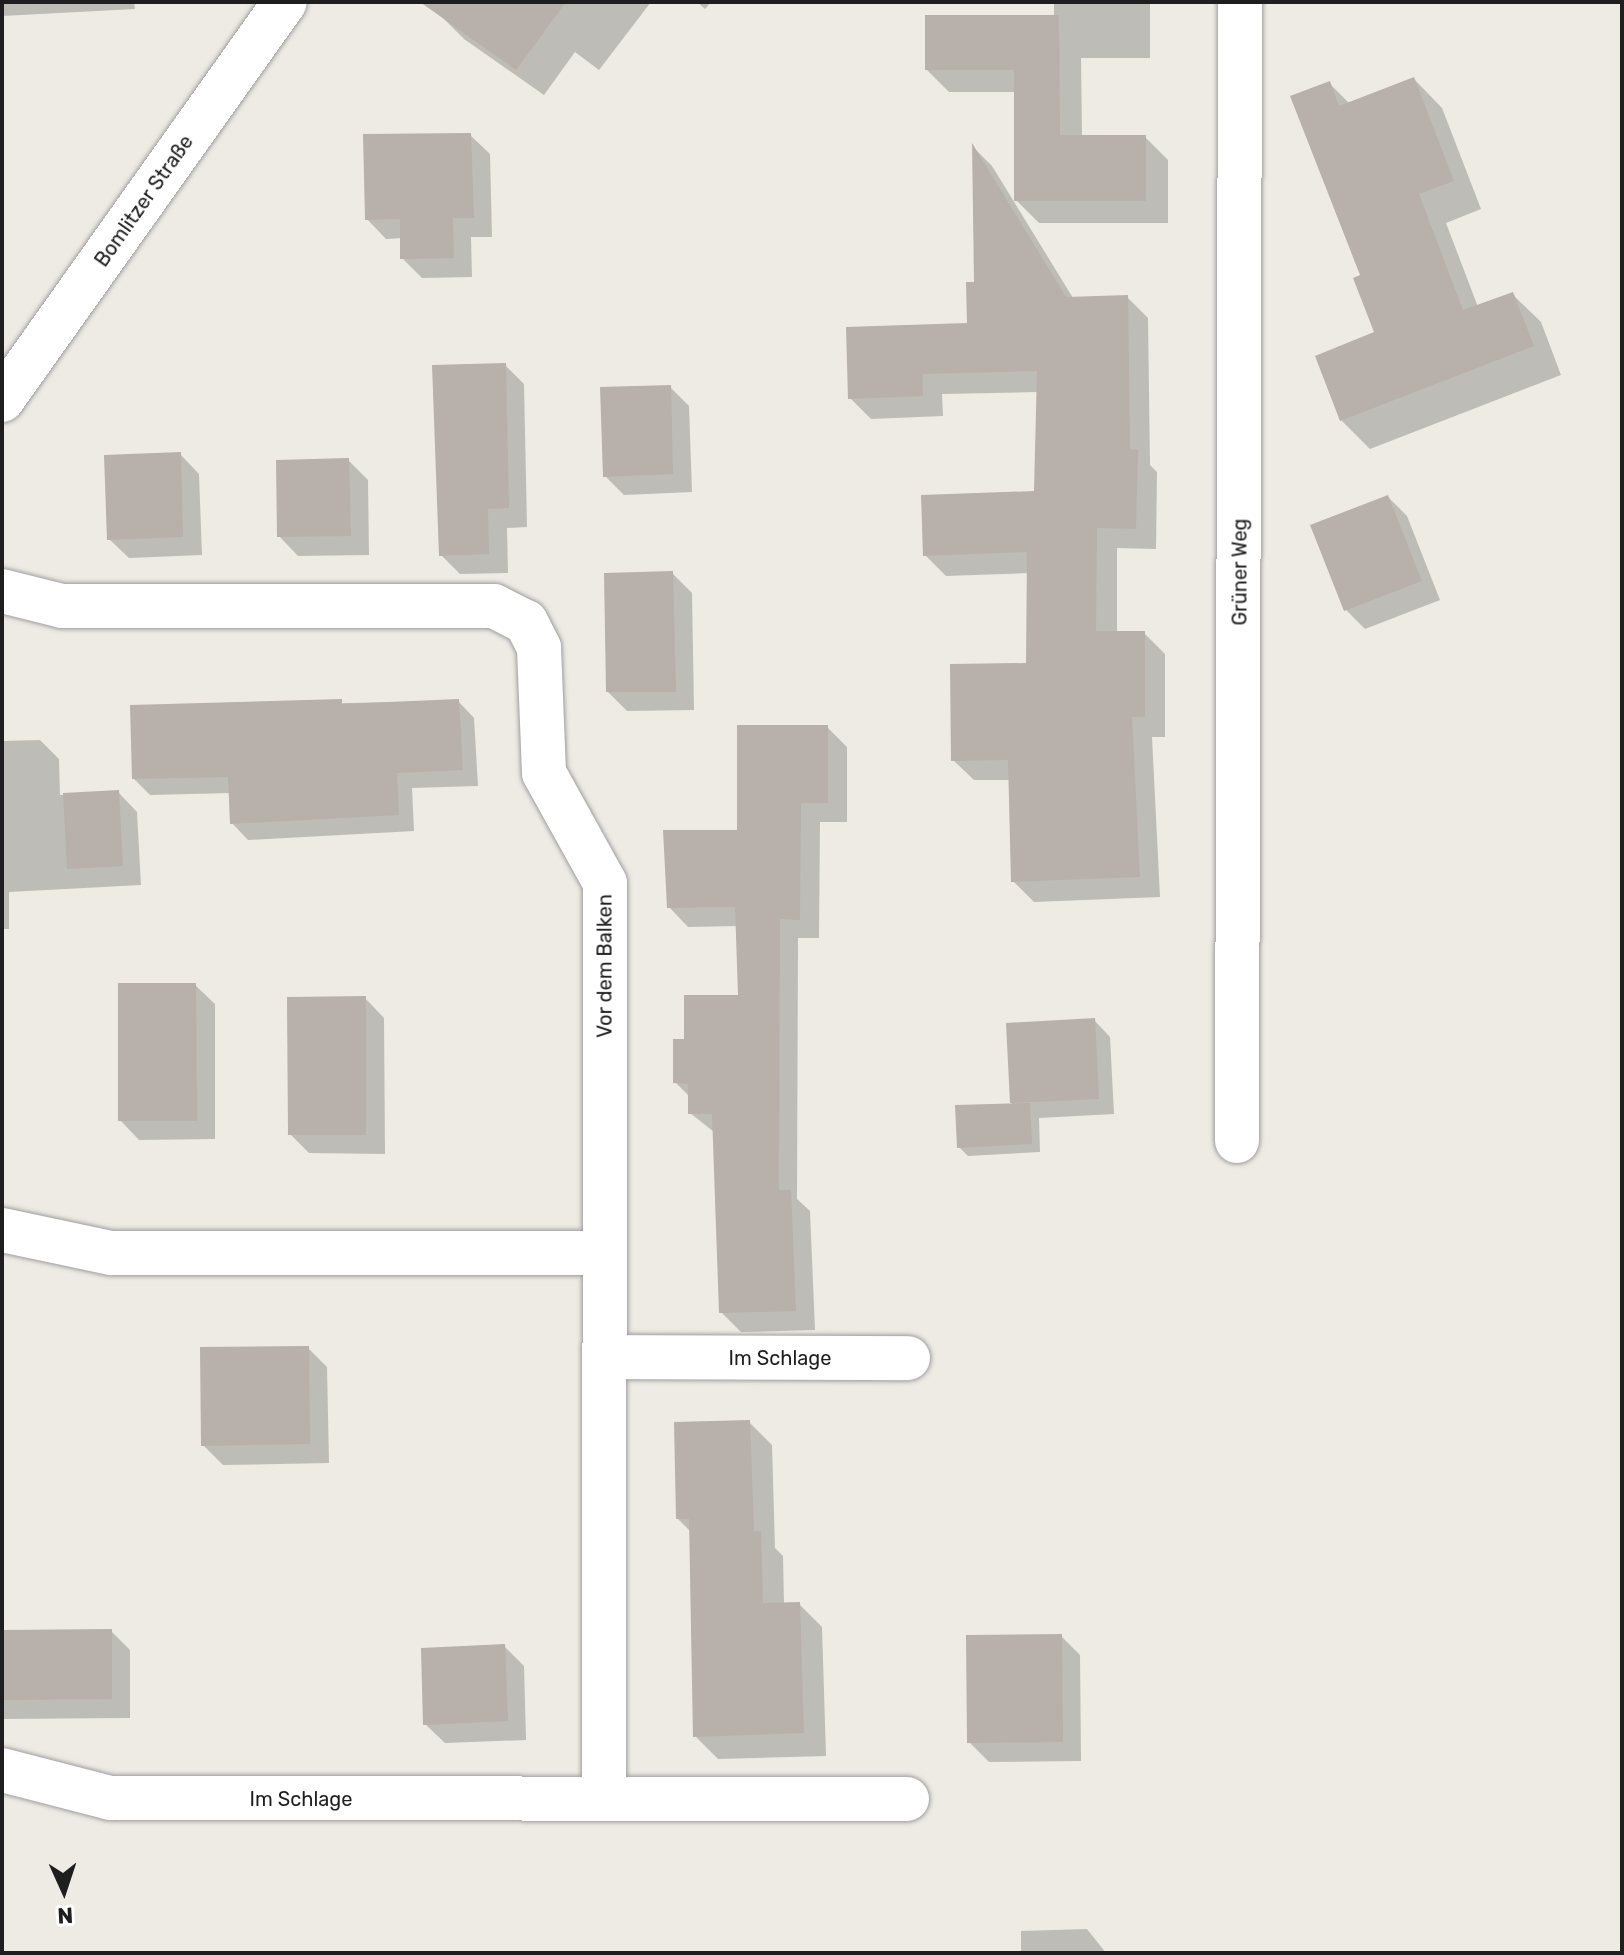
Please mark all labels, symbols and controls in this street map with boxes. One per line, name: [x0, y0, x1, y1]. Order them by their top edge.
street label: Bomlitzer Straße: [90, 130, 198, 272]
street label: Grüner Weg: [1228, 518, 1252, 626]
street label: Vor dem Balken: [593, 894, 617, 1038]
street label: Im Schlage: [729, 1346, 831, 1370]
street label: Im Schlage: [250, 1787, 352, 1811]
north arrow: [24, 1851, 104, 1931]
text: N: [57, 1902, 74, 1929]

